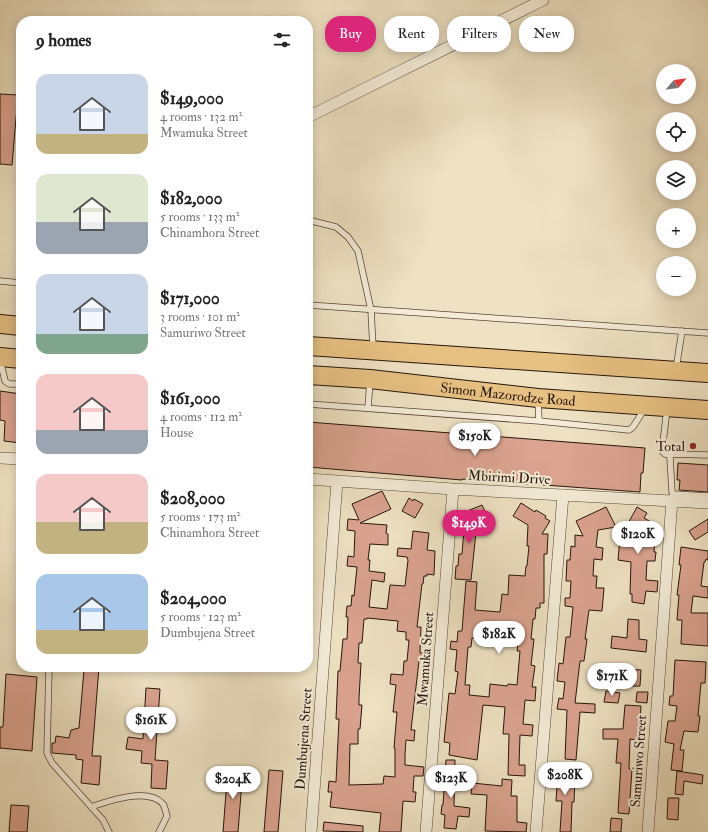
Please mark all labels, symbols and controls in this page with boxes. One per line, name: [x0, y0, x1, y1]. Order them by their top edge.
chip: Buy: [325, 16, 376, 52]
chip: Rent: [384, 16, 439, 52]
chip: Filters: [447, 16, 511, 52]
chip: New: [519, 16, 574, 52]
icon: filters: [271, 29, 293, 51]
text: 9 homes: [36, 30, 91, 51]
north arrow: [656, 64, 696, 104]
map controls: [656, 64, 696, 296]
text: $149,000: [160, 88, 224, 109]
icon: home: [68, 90, 116, 138]
text: 4 rooms · 132 m²: [160, 109, 242, 125]
button: locate: [656, 112, 696, 152]
text: Mwamuka Street: [160, 125, 248, 141]
button: layers: [656, 160, 696, 200]
text: $182,000: [160, 188, 222, 209]
icon: home: [68, 190, 116, 238]
button: +: [656, 208, 696, 248]
text: 5 rooms · 133 m²: [160, 209, 239, 225]
text: Chinamhora Street: [160, 225, 259, 241]
button: −: [656, 256, 696, 296]
text: $171,000: [160, 288, 220, 309]
icon: home: [68, 290, 116, 338]
text: 3 rooms · 101 m²: [160, 309, 240, 325]
text: Samuriwo Street: [160, 325, 246, 341]
street label: Simon Mazorodze Road: [440, 379, 576, 410]
text: $161,000: [160, 388, 220, 409]
icon: home: [68, 390, 116, 438]
text: 4 rooms · 112 m²: [160, 409, 242, 425]
pin: $150K: [447, 423, 503, 457]
text: House: [160, 425, 193, 441]
text: $150K: [458, 428, 492, 444]
place label: Total: [656, 438, 685, 455]
marker: Total: [688, 441, 698, 451]
street label: Mbirimi Drive: [467, 467, 551, 488]
text: $208,000: [160, 488, 225, 509]
icon: home: [68, 490, 116, 538]
text: 5 rooms · 173 m²: [160, 509, 240, 525]
pin: $149K: [441, 510, 497, 544]
text: $149K: [452, 515, 486, 531]
pin: $120K: [610, 521, 666, 555]
text: Chinamhora Street: [160, 525, 259, 541]
text: $120K: [621, 526, 655, 542]
text: $204,000: [160, 588, 227, 609]
icon: home: [68, 590, 116, 638]
text: 5 rooms · 123 m²: [160, 609, 241, 625]
street label: Mwamuka Street: [414, 611, 437, 707]
pin: $182K: [471, 621, 527, 655]
text: Dumbujena Street: [160, 625, 255, 641]
text: $182K: [482, 626, 516, 642]
pin: $171K: [584, 663, 640, 697]
text: $171K: [596, 668, 628, 684]
street label: Dumbujena Street: [291, 687, 316, 791]
pin: $161K: [123, 707, 179, 741]
text: $161K: [135, 712, 167, 728]
street label: Samuriwo Street: [627, 714, 650, 808]
pin: $208K: [537, 762, 593, 796]
pin: $123K: [423, 765, 479, 799]
pin: $204K: [205, 766, 261, 800]
text: $208K: [547, 767, 583, 783]
text: $123K: [435, 770, 467, 786]
text: $204K: [215, 771, 251, 787]

